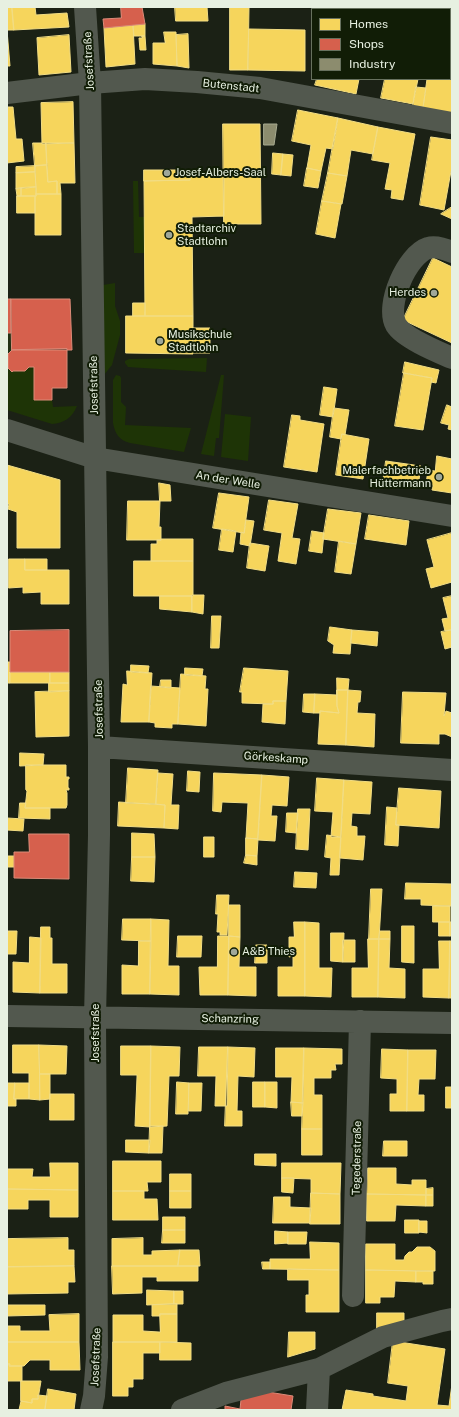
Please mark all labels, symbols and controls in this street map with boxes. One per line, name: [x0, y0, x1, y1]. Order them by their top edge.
legend: [311, 8, 451, 80]
text: Homes: [349, 17, 388, 31]
street label: Josefstraße: [81, 31, 97, 91]
text: Shops: [349, 37, 384, 51]
text: Industry: [349, 57, 395, 71]
street label: Butenstadt: [202, 76, 260, 96]
place label: Josef-Albers-Saal: [175, 166, 266, 180]
marker: Josef-Albers-Saal: [162, 168, 172, 178]
place label: Stadtarchiv Stadtlohn: [177, 222, 236, 248]
marker: Stadtarchiv Stadtlohn: [164, 230, 174, 240]
place label: Herdes: [389, 286, 426, 300]
marker: Herdes: [429, 288, 439, 298]
place label: Musikschule Stadtlohn: [168, 328, 232, 354]
marker: Musikschule Stadtlohn: [155, 336, 165, 346]
street label: Josefstraße: [87, 355, 101, 415]
place label: Malerfachbetrieb Hüttermann: [342, 464, 431, 490]
street label: An der Welle: [195, 468, 261, 492]
marker: Malerfachbetrieb Hüttermann: [434, 472, 444, 482]
street label: Josefstraße: [92, 679, 106, 739]
street label: Görkeskamp: [243, 749, 309, 767]
place label: A&B Thies: [242, 945, 295, 959]
marker: A&B Thies: [229, 947, 239, 957]
street label: Josefstraße: [89, 1004, 103, 1062]
street label: Schanzring: [201, 1012, 259, 1026]
street label: Tegederstraße: [350, 1121, 364, 1195]
street label: Josefstraße: [88, 1327, 104, 1387]

